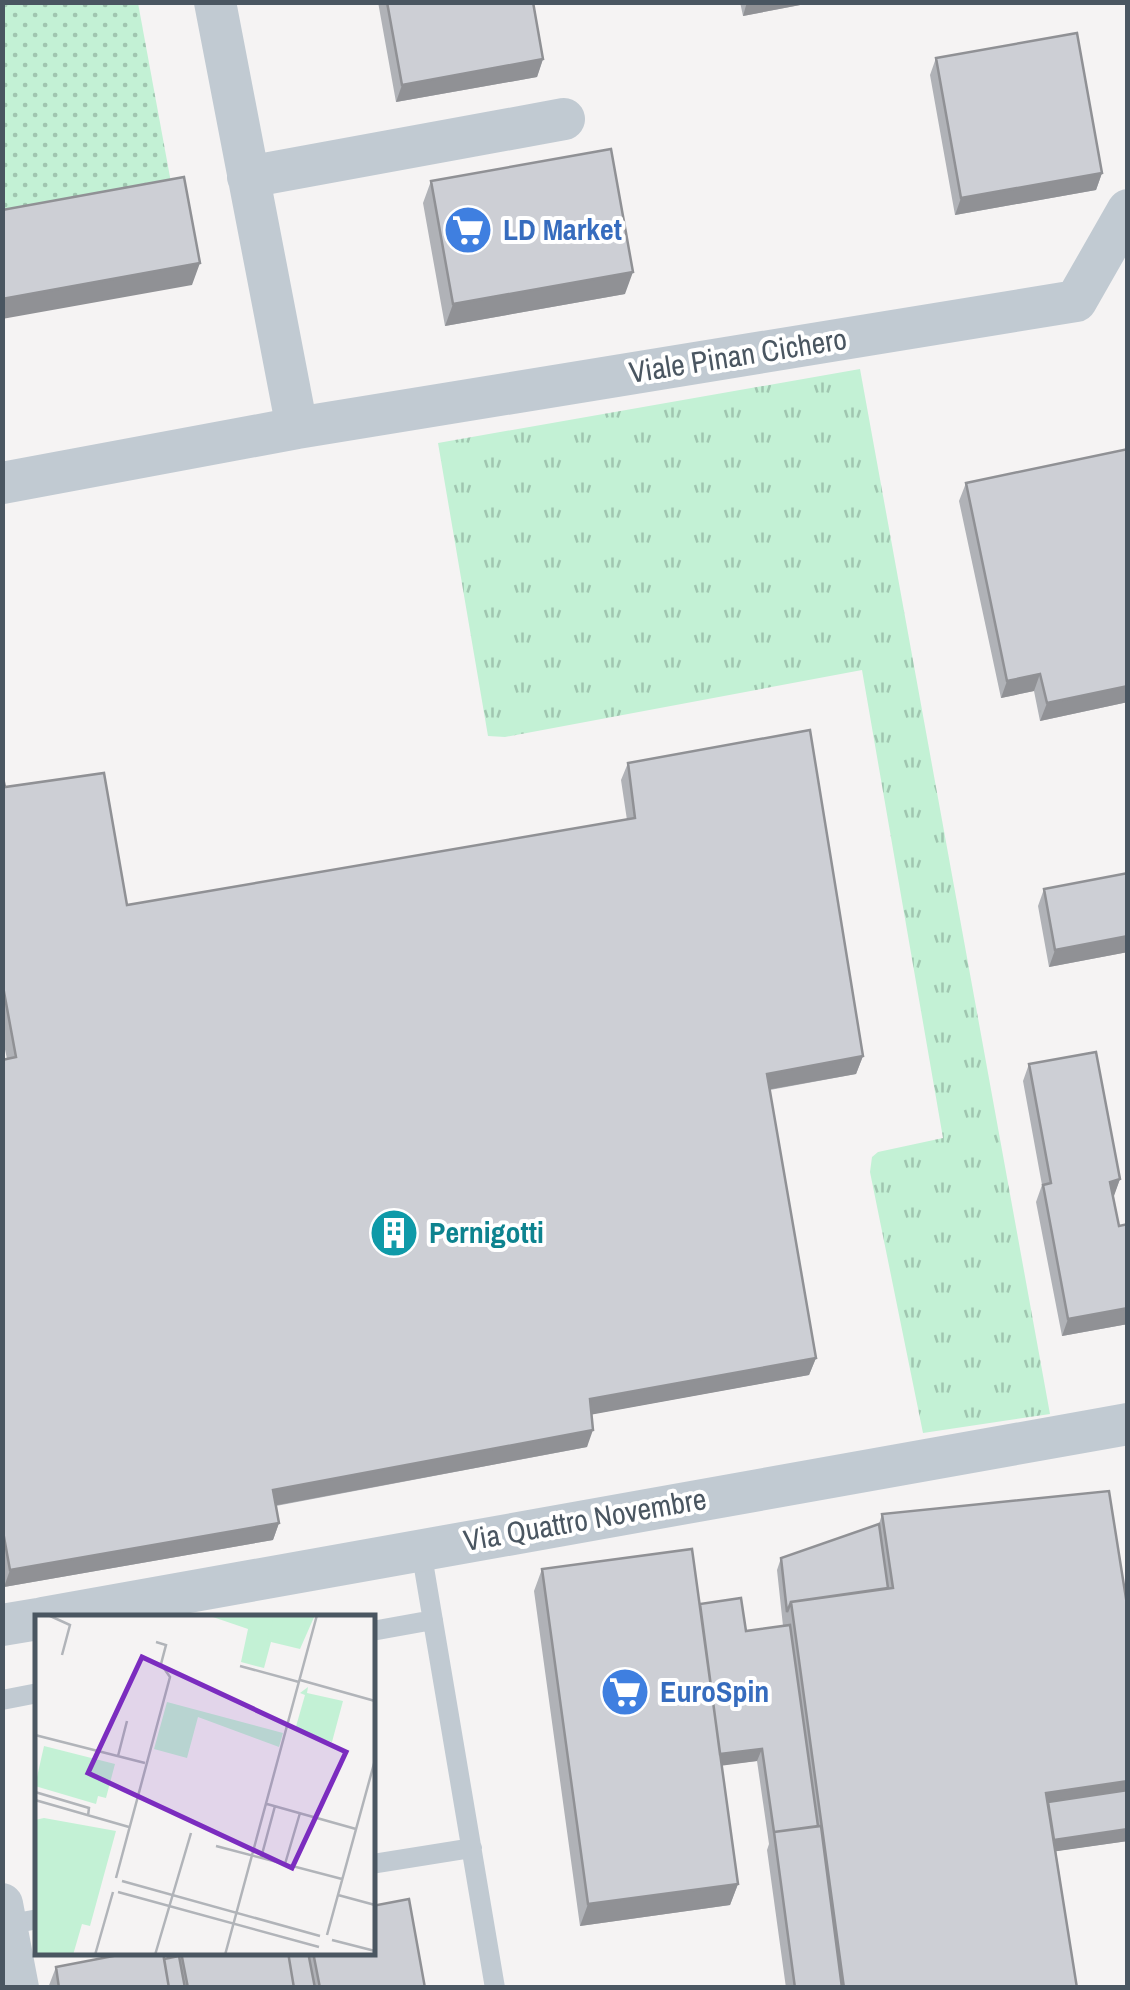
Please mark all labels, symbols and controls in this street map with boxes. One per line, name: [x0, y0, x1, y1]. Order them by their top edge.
supermarket icon: LD Market: [442, 204, 494, 256]
place label: LD Market: [503, 209, 622, 249]
street label: Viale Pinan Cichero: [626, 318, 849, 392]
building icon: Pernigotti: [368, 1207, 420, 1259]
place label: Pernigotti: [429, 1212, 544, 1252]
street label: Via Quattro Novembre: [460, 1478, 709, 1560]
inset map: [35, 1615, 375, 1955]
supermarket icon: EuroSpin: [599, 1666, 651, 1718]
place label: EuroSpin: [660, 1671, 769, 1711]

